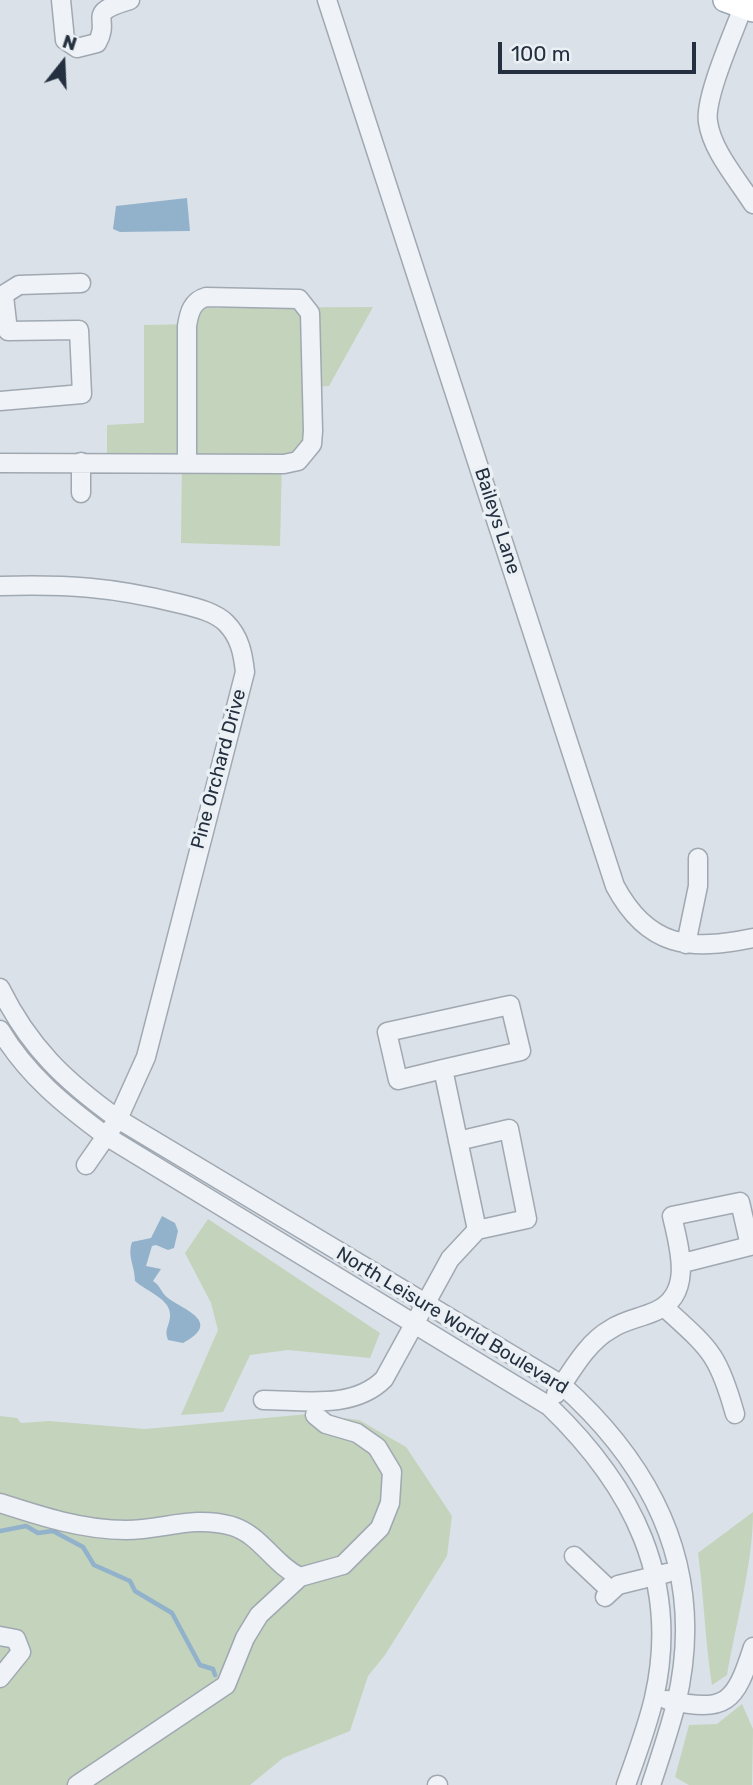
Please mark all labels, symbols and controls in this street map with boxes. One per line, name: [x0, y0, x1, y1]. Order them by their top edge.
north arrow: [28, 28, 98, 98]
scale bar: [501, 28, 699, 72]
text: N: [60, 30, 80, 56]
text: 100 m: [511, 41, 570, 66]
street label: Baileys Lane: [469, 465, 525, 577]
street label: Pine Orchard Drive: [187, 686, 251, 852]
street label: North Leisure World Boulevard: [332, 1243, 572, 1399]

